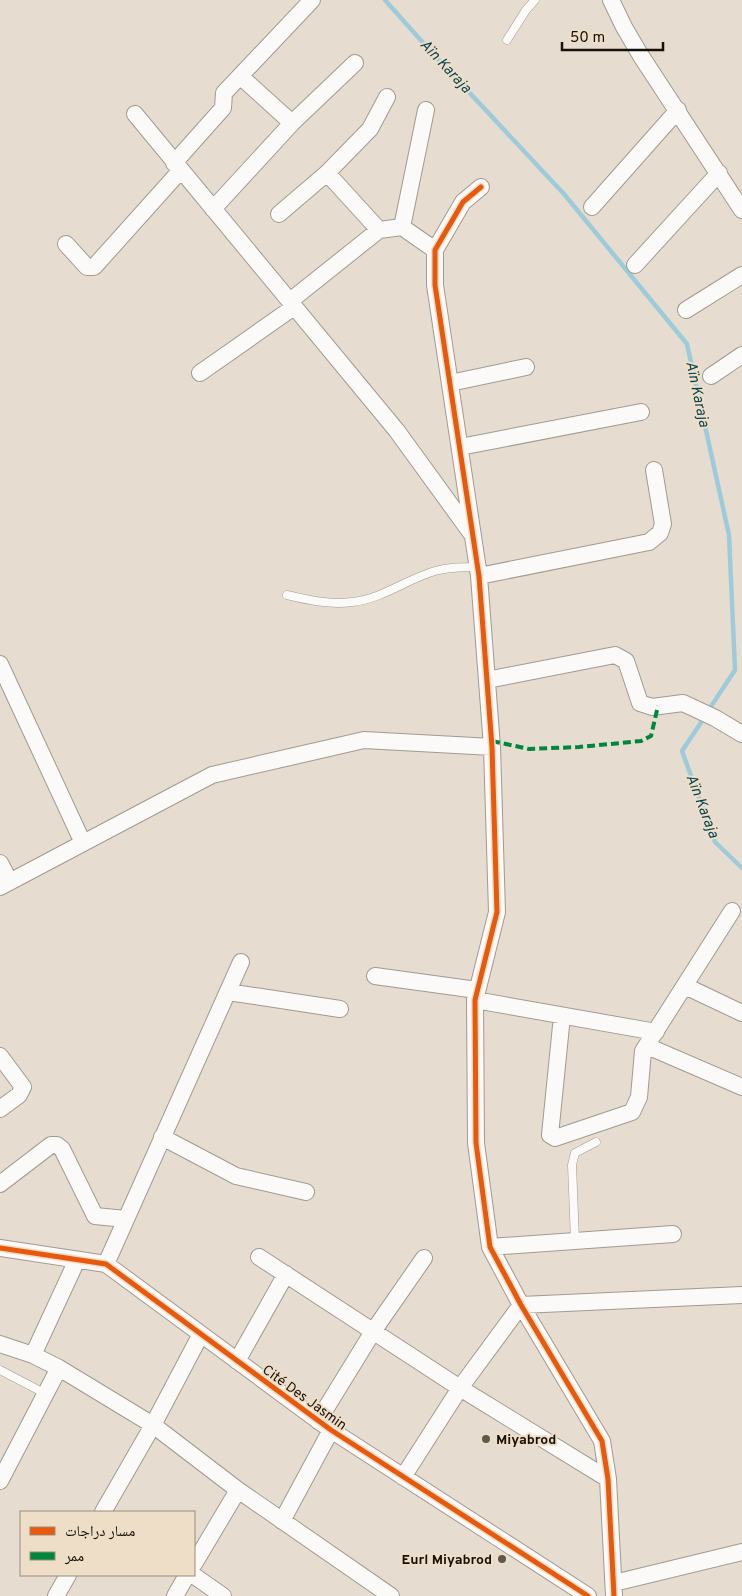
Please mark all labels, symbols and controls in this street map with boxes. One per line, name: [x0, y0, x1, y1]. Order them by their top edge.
scale bar: [562, 20, 663, 52]
text: 50 m: [570, 29, 605, 48]
water label: Aïn Karaja: [415, 36, 475, 98]
water label: Aïn Karaja: [680, 360, 713, 429]
water label: Aïn Karaja: [681, 772, 723, 841]
street label: Cité Des Jasmin: [259, 1362, 350, 1435]
place label: Miyabrod: [496, 1432, 556, 1449]
marker: Miyabrod: [480, 1433, 492, 1445]
legend: [20, 1511, 195, 1576]
text: مسار دراجات: [65, 1523, 136, 1542]
text: ممر: [64, 1548, 84, 1567]
place label: Eurl Miyabrod: [401, 1552, 492, 1569]
marker: Eurl Miyabrod: [496, 1553, 508, 1565]

